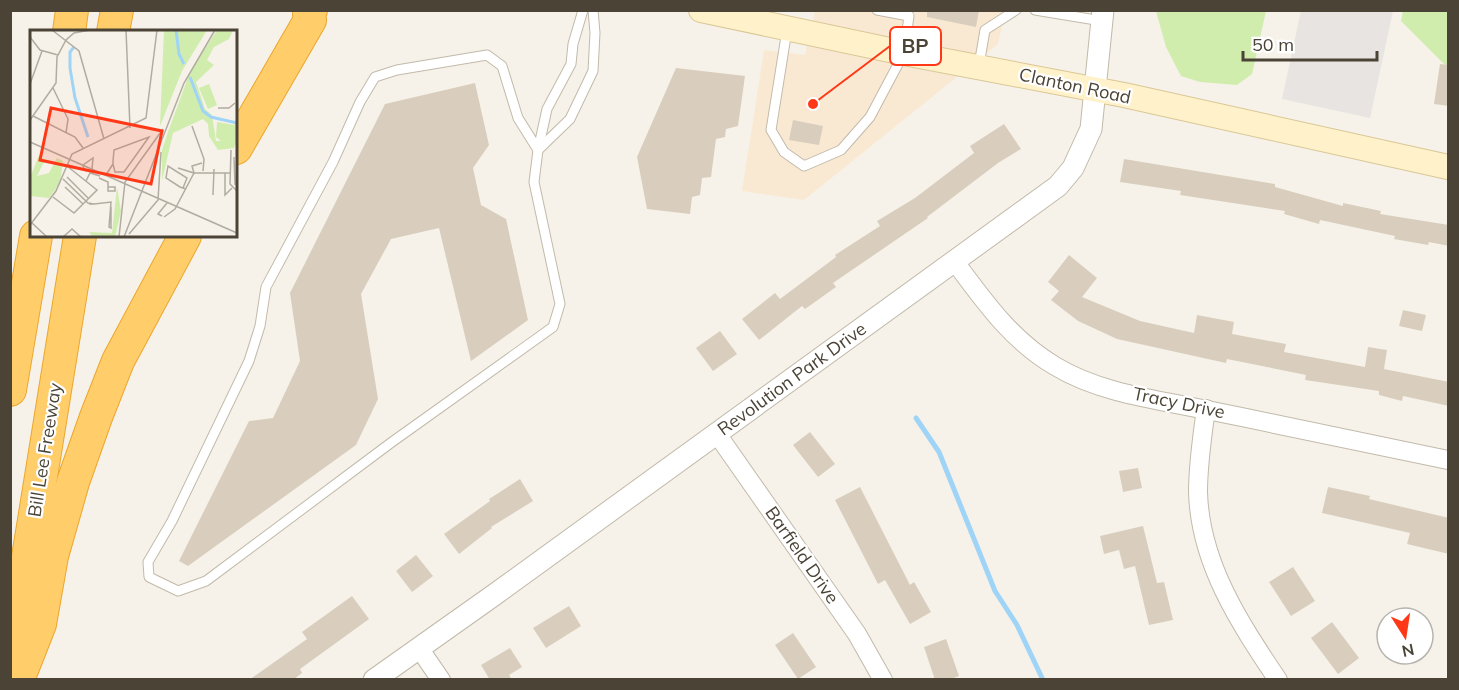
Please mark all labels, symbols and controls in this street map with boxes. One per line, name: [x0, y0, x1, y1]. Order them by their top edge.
scale bar: [1243, 24, 1376, 62]
callout: BP: [890, 27, 941, 65]
inset map: [30, 30, 237, 237]
text: BP: [901, 33, 929, 58]
text: 50 m: [1252, 33, 1294, 56]
street label: Clanton Road: [1017, 62, 1133, 109]
street label: Revolution Park Drive: [713, 317, 871, 440]
street label: Bill Lee Freeway: [23, 381, 67, 519]
street label: Tracy Drive: [1131, 382, 1227, 423]
street label: Barfield Drive: [760, 502, 844, 608]
north arrow: [1375, 606, 1435, 666]
text: N: [1400, 640, 1416, 662]

